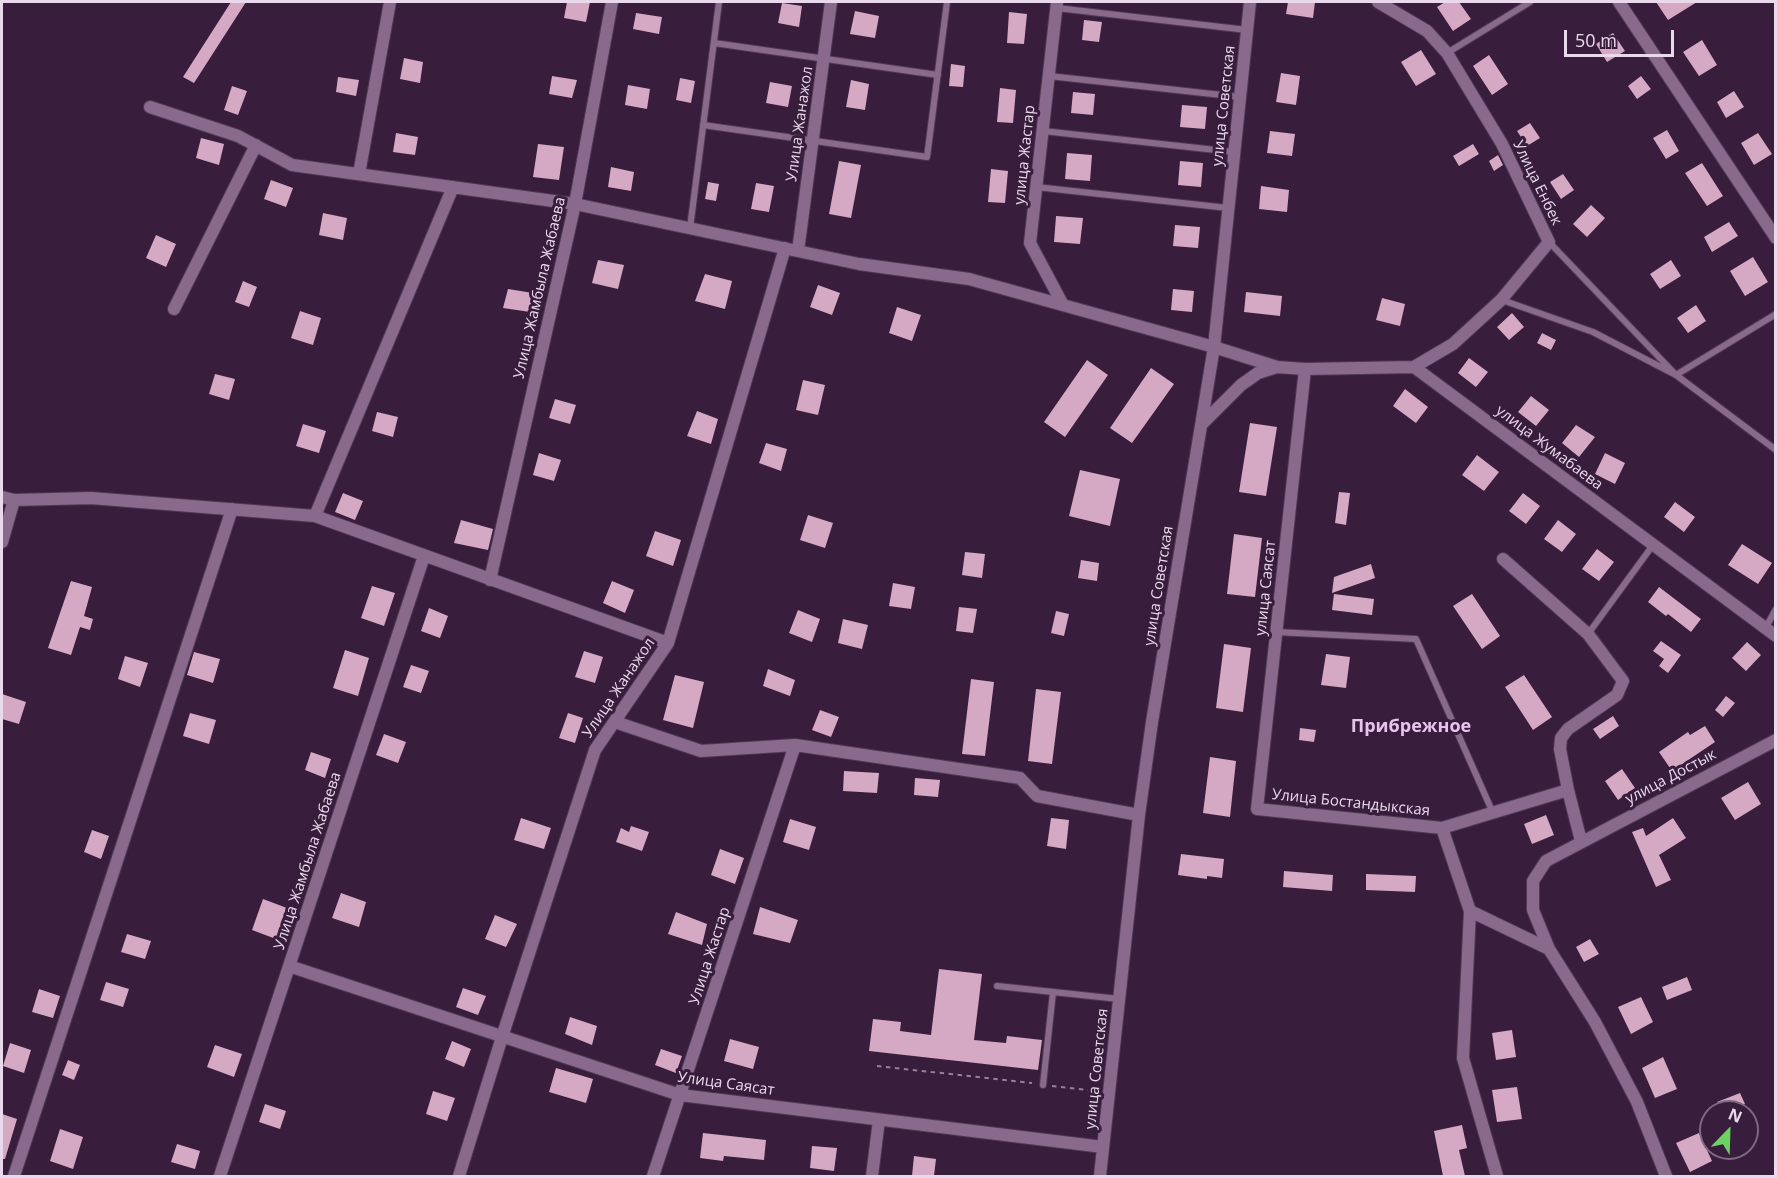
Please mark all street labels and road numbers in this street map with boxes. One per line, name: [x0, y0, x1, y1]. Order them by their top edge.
street label: улица Советская: [1209, 45, 1239, 167]
street label: Улица Жанажол: [783, 65, 817, 183]
street label: улица Жастар: [1011, 104, 1039, 206]
street label: Улица Енбек: [1509, 138, 1565, 228]
street label: Улица Жамбыла Жабаева: [510, 195, 570, 381]
street label: улица Жумабаева: [1492, 402, 1606, 494]
street label: улица Советская: [1141, 525, 1177, 647]
street label: улица Саясат: [1252, 539, 1280, 637]
street label: Улица Жанажол: [579, 635, 659, 741]
street label: улица Достык: [1623, 746, 1719, 808]
street label: Улица Жамбыла Жабаева: [271, 770, 345, 952]
street label: Улица Бостандыкская: [1271, 786, 1431, 820]
street label: Улица Жастар: [686, 905, 734, 1007]
street label: улица Советская: [1082, 1008, 1112, 1130]
street label: Улица Саясат: [676, 1068, 776, 1100]

